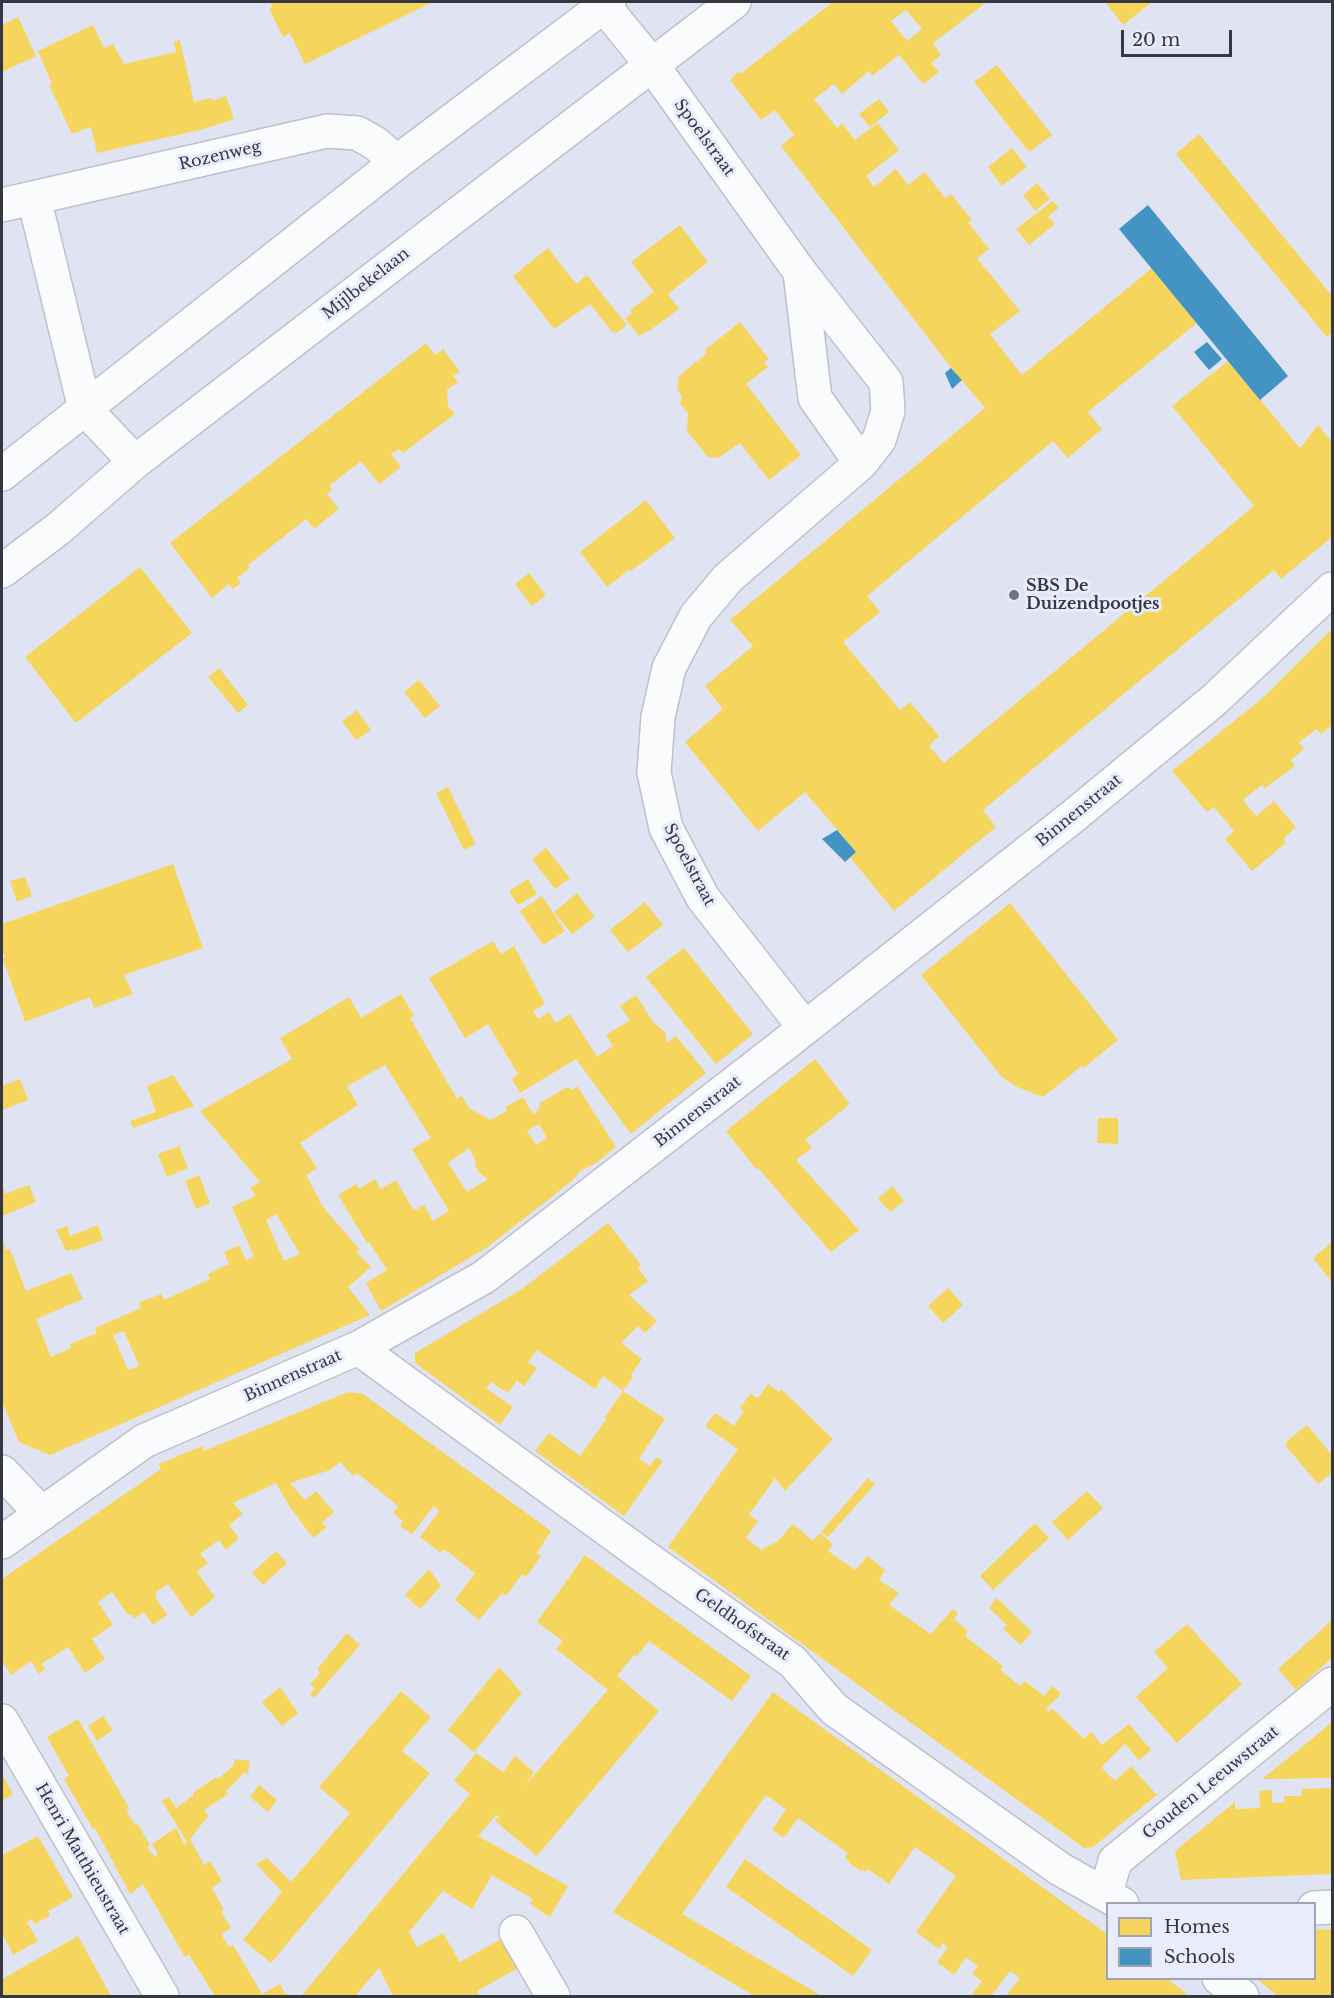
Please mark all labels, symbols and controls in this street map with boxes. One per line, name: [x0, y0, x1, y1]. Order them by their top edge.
scale bar: [1124, 18, 1235, 56]
text: 20 m: [1132, 29, 1180, 51]
street label: Spoelstraat: [670, 96, 738, 180]
street label: Rozenweg: [177, 137, 263, 175]
street label: Mijlbekelaan: [319, 244, 413, 324]
place label: SBS De Duizendpootjes: [1026, 576, 1160, 614]
marker: SBS De Duizendpootjes: [1007, 588, 1021, 602]
street label: Binnenstraat: [1032, 771, 1126, 851]
street label: Spoelstraat: [659, 820, 719, 910]
street label: Binnenstraat: [651, 1072, 745, 1152]
street label: Binnenstraat: [241, 1346, 345, 1406]
street label: Geldhofstraat: [691, 1585, 793, 1665]
street label: Gouden Leeuwstraat: [1139, 1722, 1283, 1844]
street label: Henri Matthieustraat: [31, 1780, 133, 1938]
legend: [1106, 1902, 1316, 1980]
text: Homes: [1164, 1916, 1230, 1938]
text: Schools: [1164, 1946, 1235, 1968]

